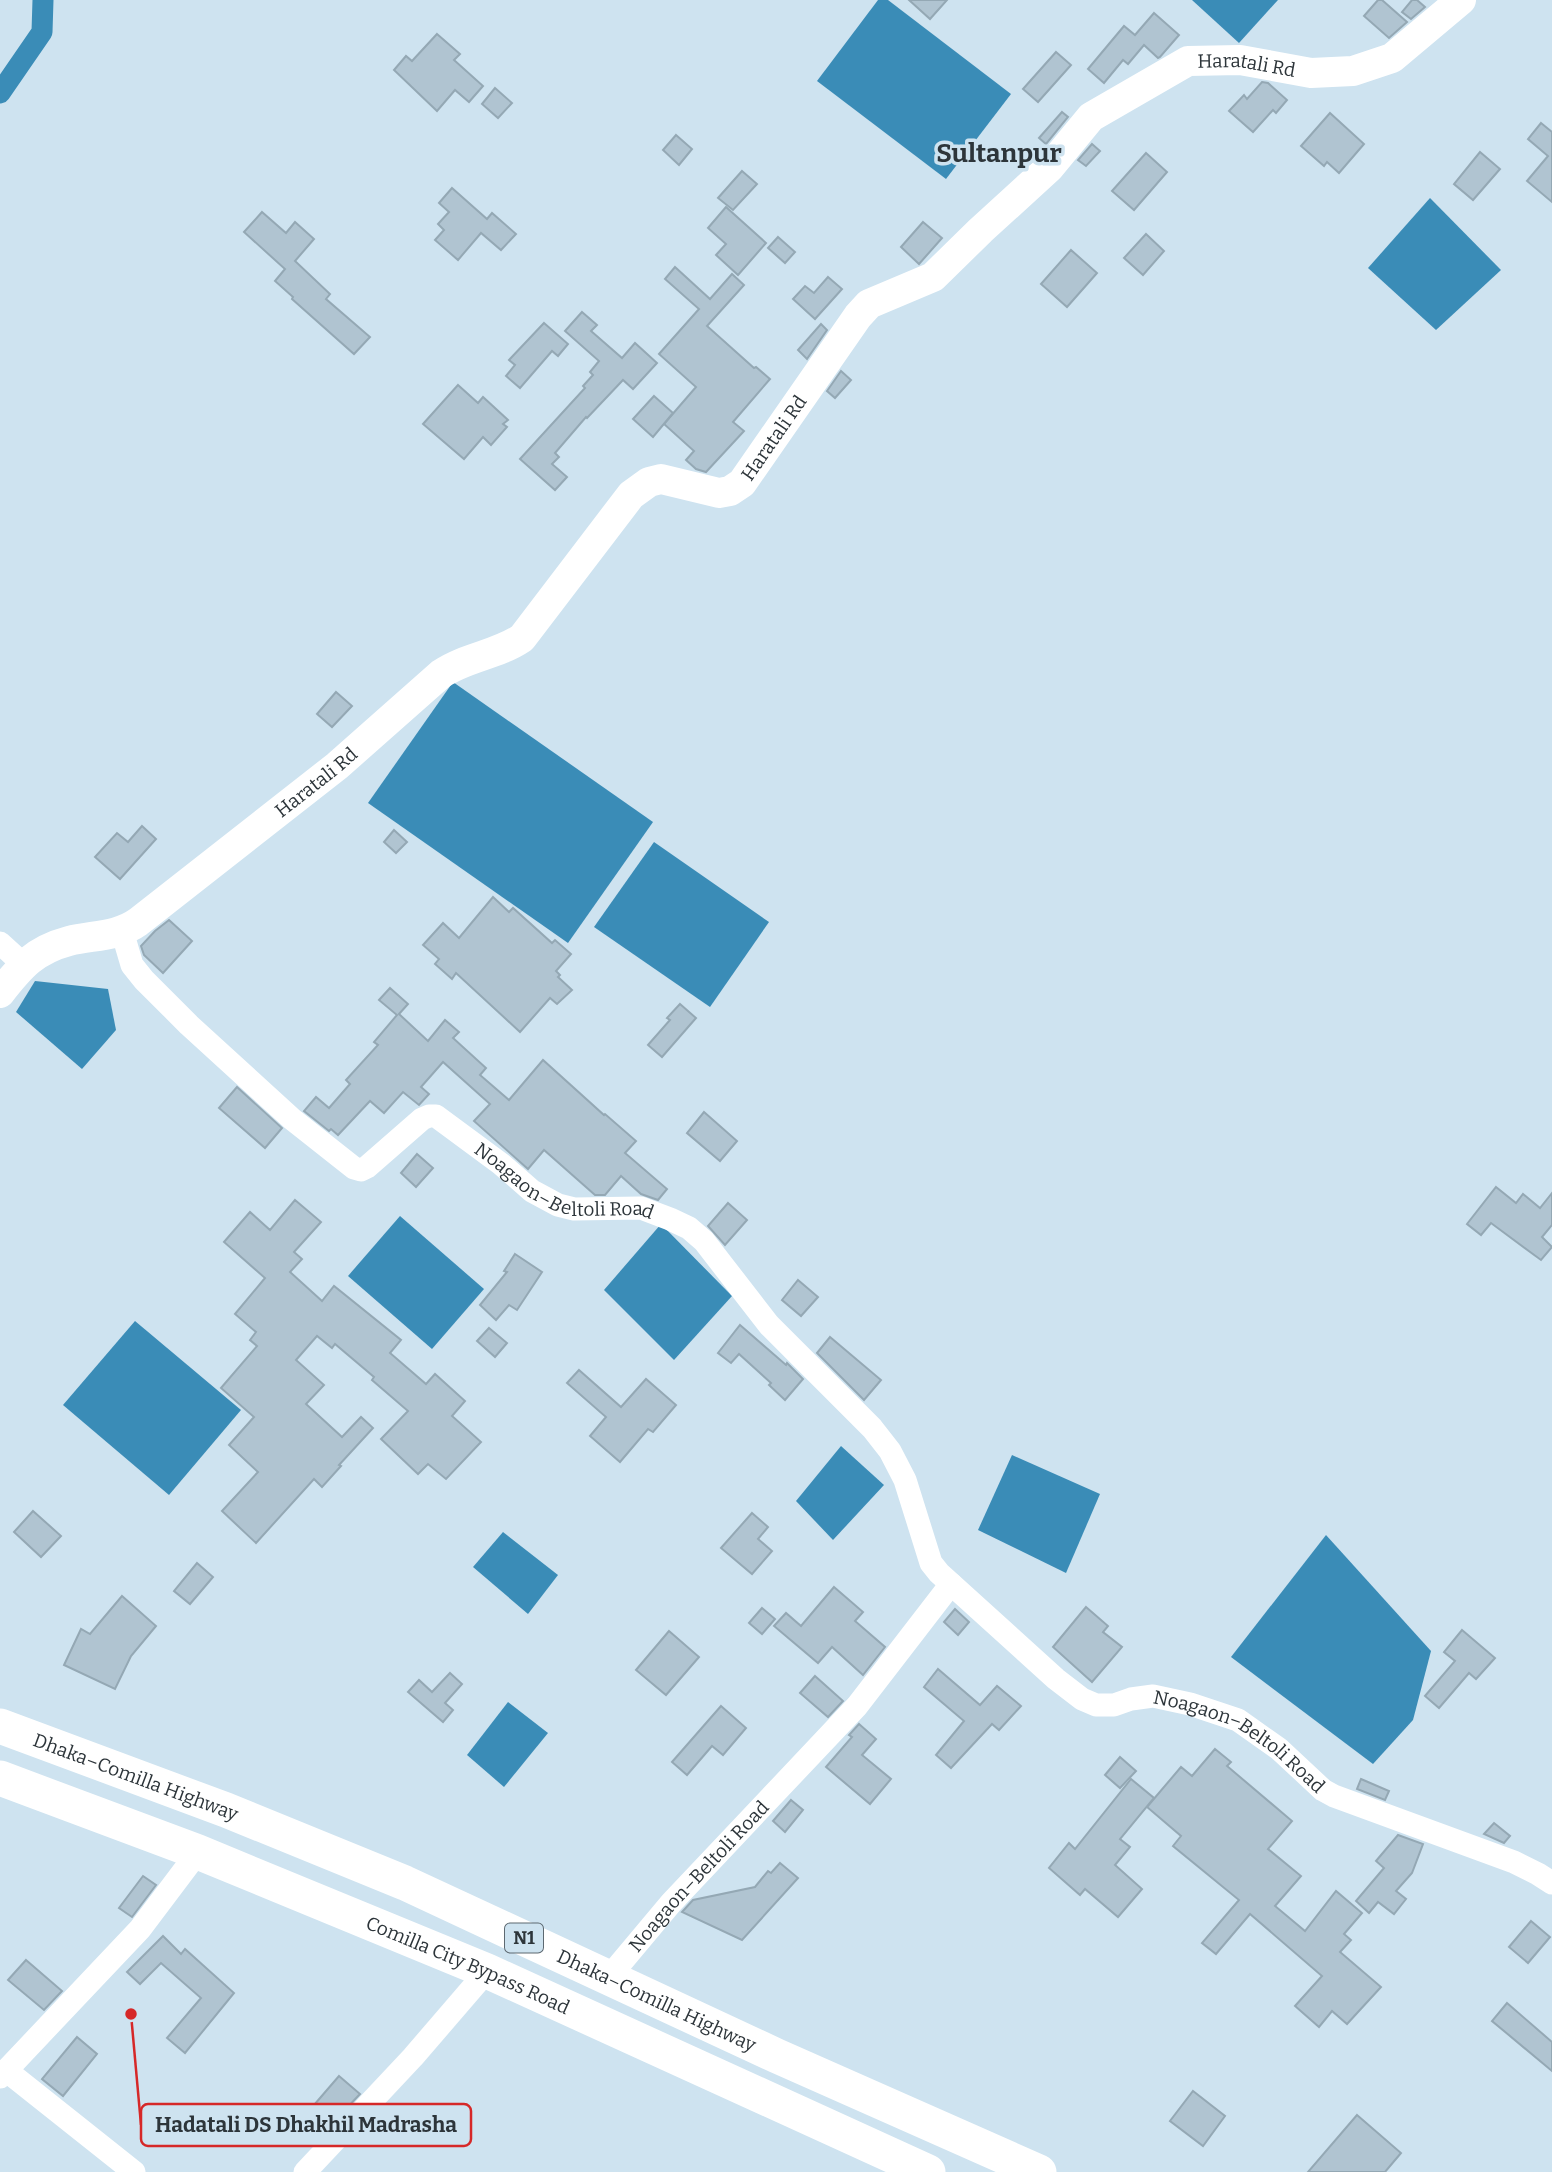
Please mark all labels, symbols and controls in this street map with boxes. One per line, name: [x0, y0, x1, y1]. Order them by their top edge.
street label: Haratali Rd: [1197, 48, 1297, 81]
district label: Sultanpur: [936, 138, 1062, 169]
street label: Haratali Rd: [736, 391, 811, 485]
street label: Haratali Rd: [270, 742, 362, 822]
street label: Noagaon–Beltoli Road: [470, 1137, 657, 1223]
street label: Noagaon–Beltoli Road: [1151, 1685, 1330, 1798]
street label: Dhaka–Comilla Highway: [30, 1728, 243, 1826]
street label: Noagaon–Beltoli Road: [624, 1796, 773, 1956]
street label: Comilla City Bypass Road: [363, 1911, 574, 2019]
road number: N1: [505, 1924, 543, 1952]
street label: Dhaka–Comilla Highway: [554, 1944, 761, 2057]
callout: Hadatali DS Dhakhil Madrasha: [141, 2104, 471, 2146]
text: Hadatali DS Dhakhil Madrasha: [155, 2112, 457, 2138]

